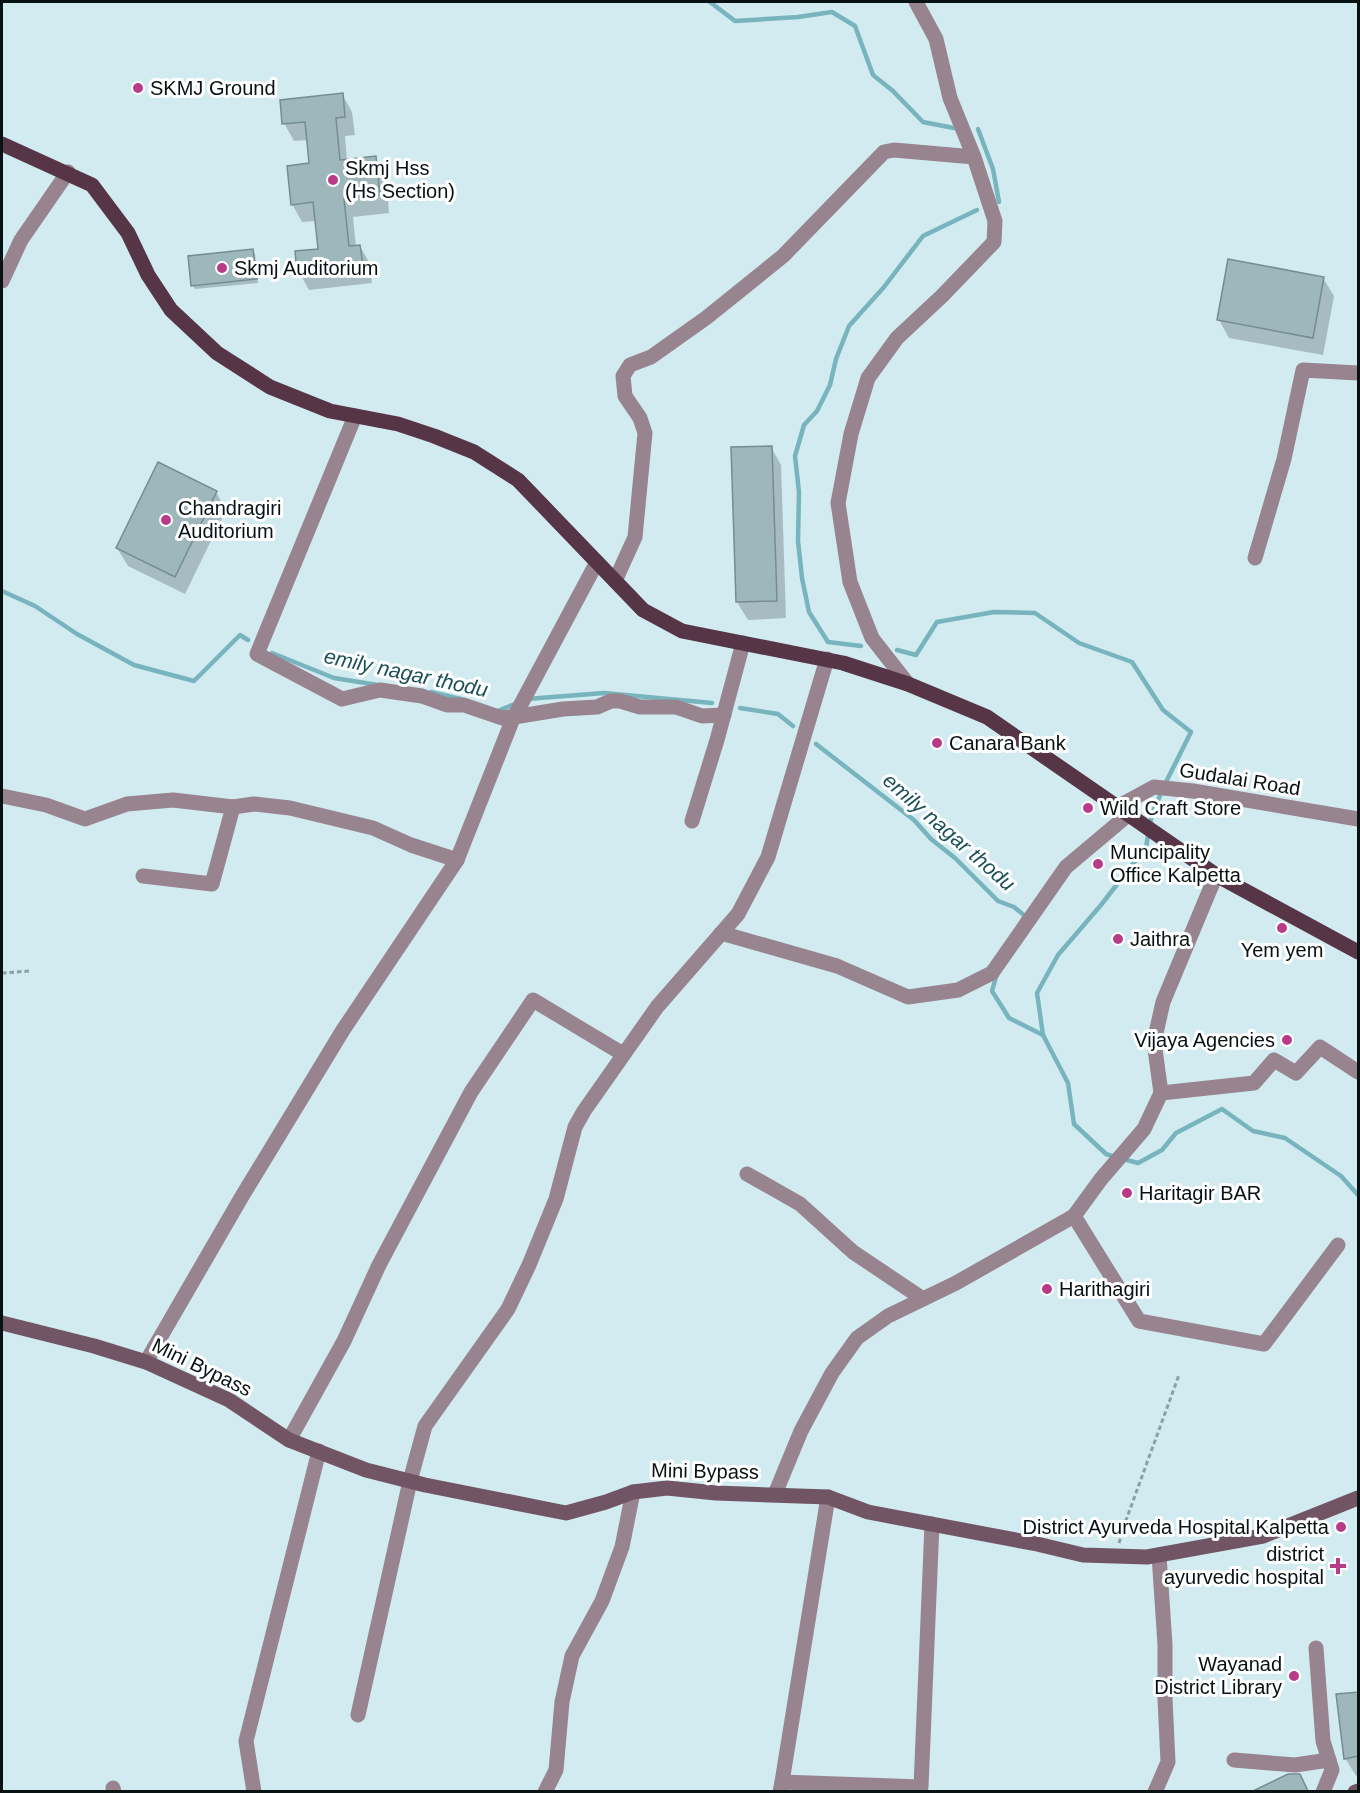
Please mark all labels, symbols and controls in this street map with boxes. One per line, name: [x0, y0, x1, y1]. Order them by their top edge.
place label: SKMJ Ground: [150, 77, 276, 99]
marker: SKMJ Ground: [131, 81, 145, 95]
place label: Skmj Hss (Hs Section): [345, 157, 455, 202]
marker: Skmj Hss (Hs Section): [326, 173, 340, 187]
place label: Skmj Auditorium: [234, 257, 379, 279]
marker: Skmj Auditorium: [215, 261, 229, 275]
place label: Chandragiri Auditorium: [178, 497, 281, 542]
marker: Chandragiri Auditorium: [159, 513, 173, 527]
water label: emily nagar thodu: [322, 644, 490, 701]
place label: Canara Bank: [949, 732, 1067, 754]
marker: Canara Bank: [930, 736, 944, 750]
street label: Gudalai Road: [1178, 759, 1302, 799]
water label: emily nagar thodu: [879, 768, 1020, 895]
place label: Wild Craft Store: [1100, 797, 1241, 819]
marker: Wild Craft Store: [1081, 801, 1095, 815]
place label: Muncipality Office Kalpetta: [1110, 841, 1242, 886]
marker: Muncipality Office Kalpetta: [1091, 857, 1105, 871]
marker: Yem yem: [1275, 921, 1289, 935]
place label: Jaithra: [1130, 928, 1191, 950]
marker: Jaithra: [1111, 932, 1125, 946]
place label: Yem yem: [1241, 939, 1323, 961]
place label: Vijaya Agencies: [1134, 1029, 1275, 1051]
marker: Vijaya Agencies: [1280, 1033, 1294, 1047]
place label: Haritagir BAR: [1139, 1182, 1261, 1204]
marker: Haritagir BAR: [1120, 1186, 1134, 1200]
place label: Harithagiri: [1059, 1278, 1150, 1300]
marker: Harithagiri: [1040, 1282, 1054, 1296]
street label: Mini Bypass: [149, 1333, 255, 1401]
street label: Mini Bypass: [651, 1459, 759, 1483]
place label: District Ayurveda Hospital Kalpetta: [1023, 1516, 1330, 1538]
marker: District Ayurveda Hospital Kalpetta: [1334, 1520, 1348, 1534]
place label: district ayurvedic hospital: [1164, 1543, 1324, 1588]
marker: district ayurvedic hospital: [1329, 1557, 1347, 1575]
place label: Wayanad District Library: [1154, 1653, 1282, 1698]
marker: Wayanad District Library: [1287, 1669, 1301, 1683]

